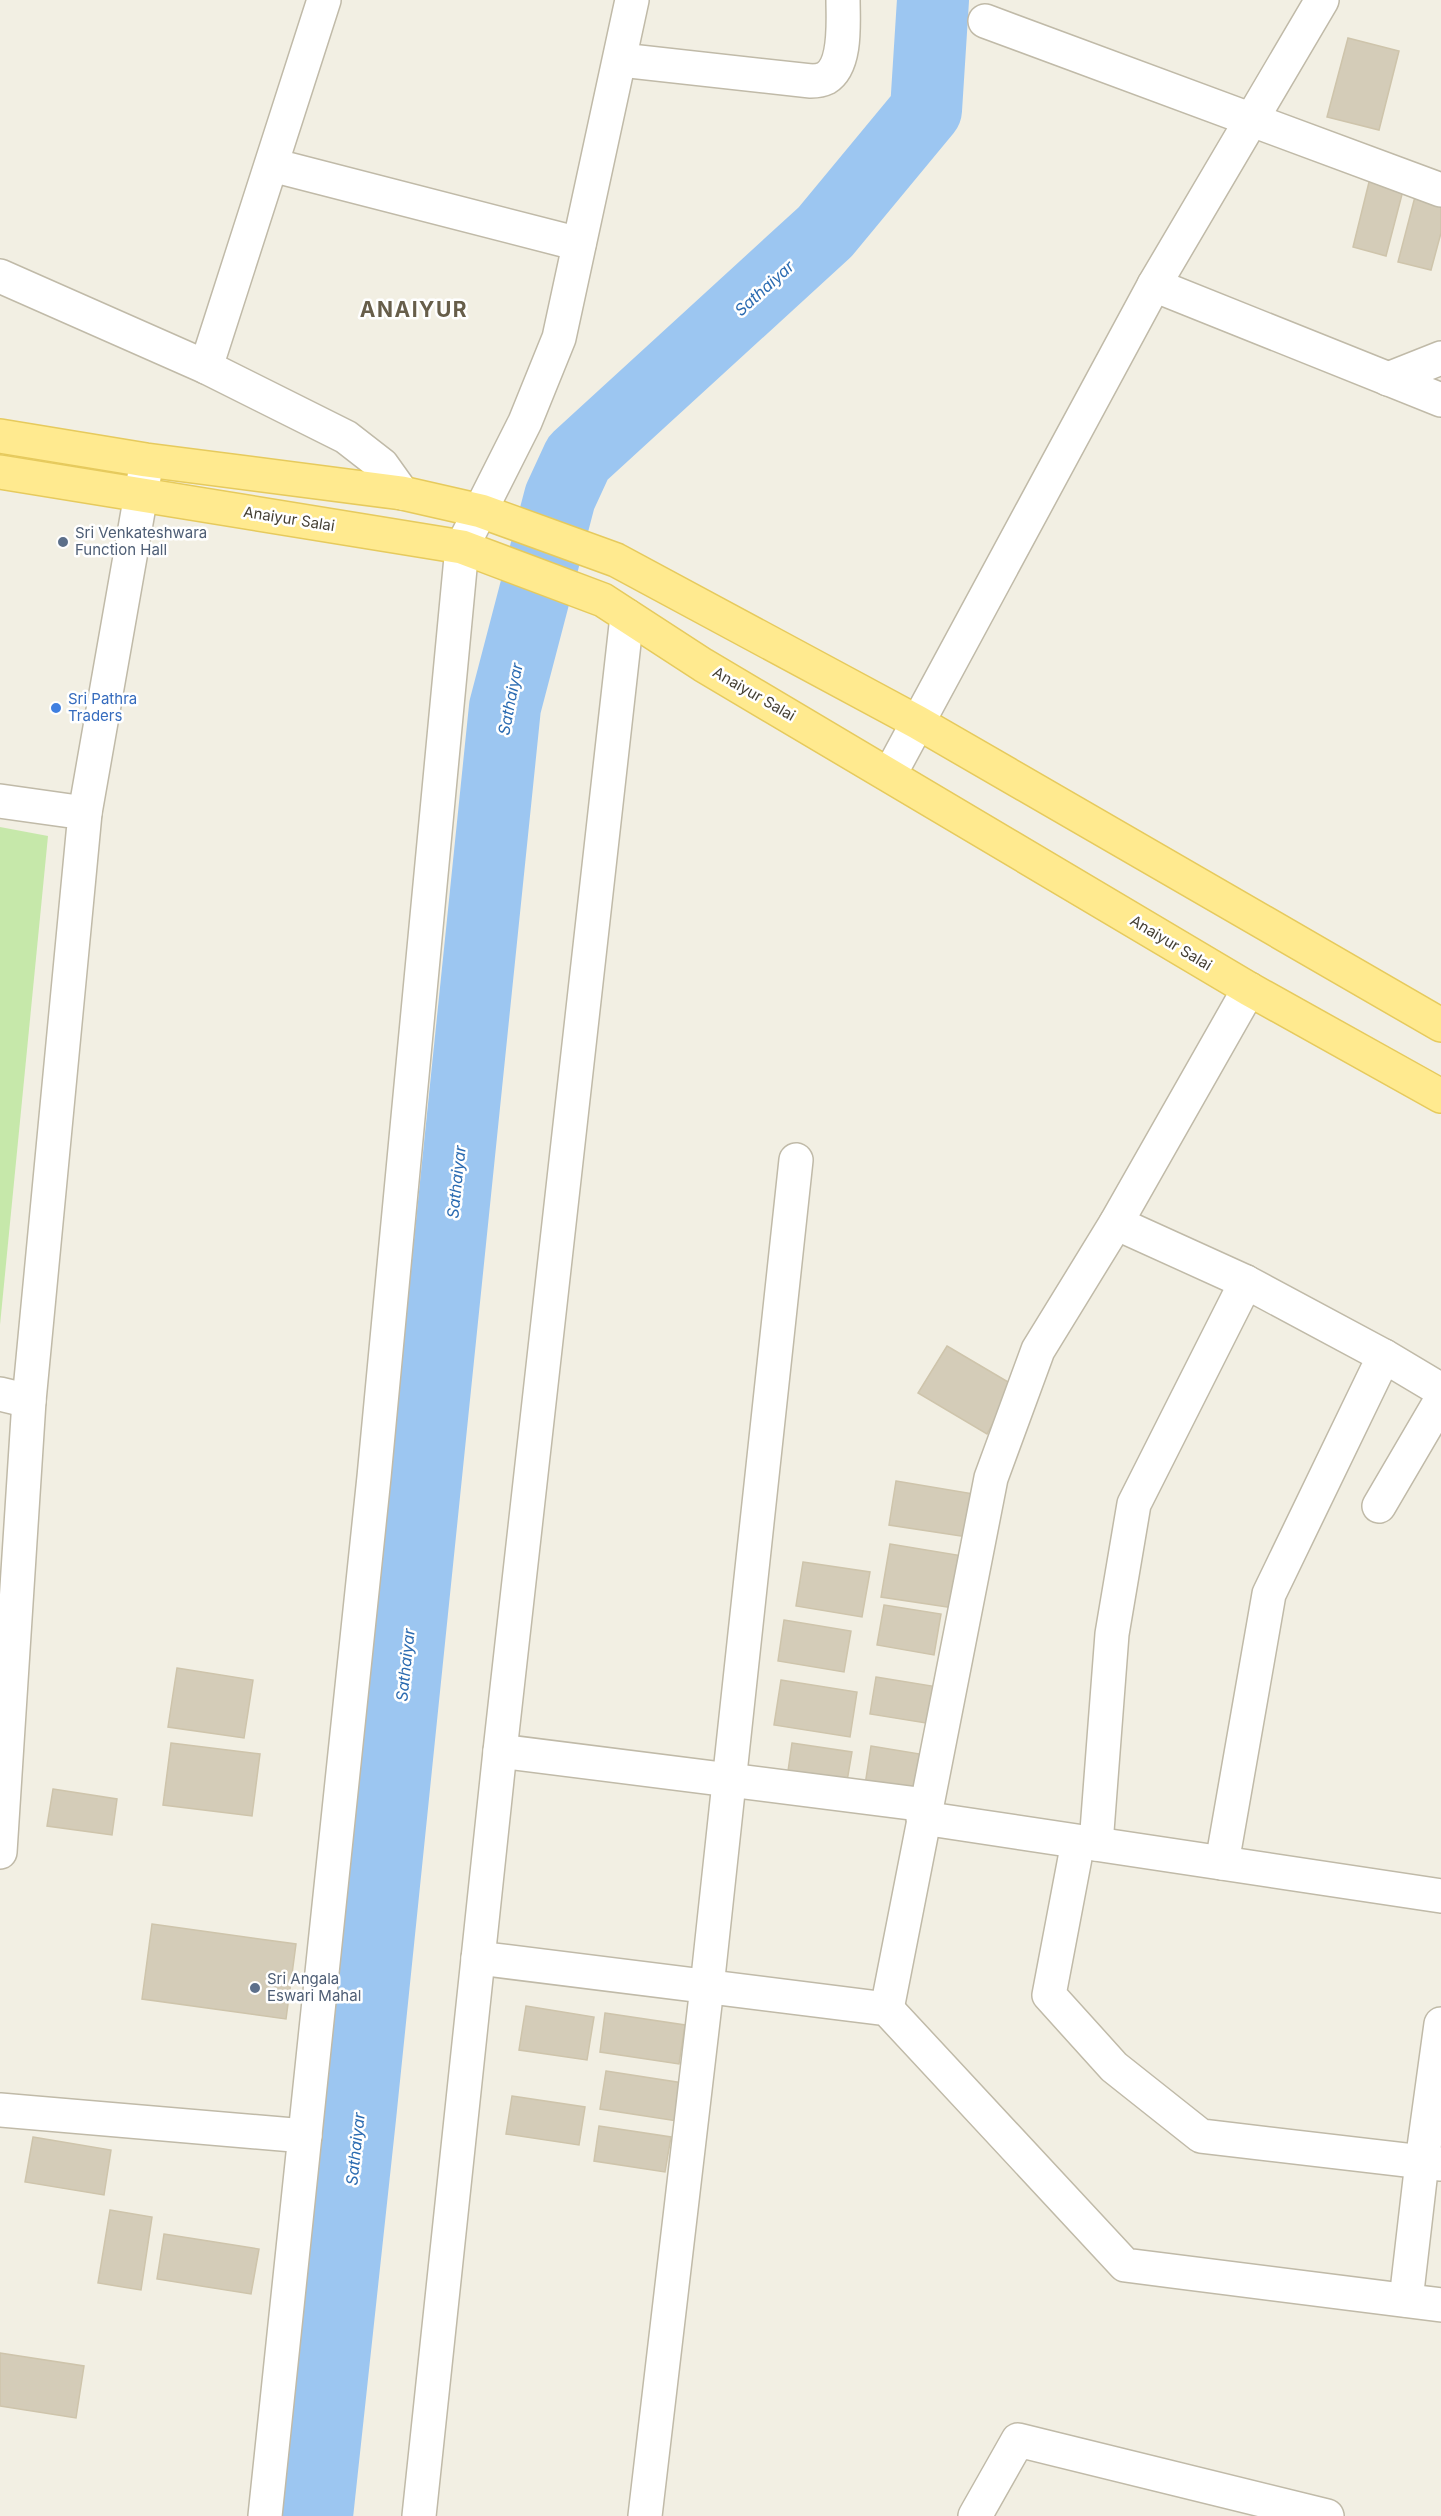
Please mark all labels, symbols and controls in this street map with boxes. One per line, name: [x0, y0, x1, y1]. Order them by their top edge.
water label: Sathaiyar: [730, 255, 799, 320]
district label: ANAIYUR: [360, 297, 468, 322]
street label: Anaiyur Salai: [242, 502, 336, 535]
place label: Sri Venkateshwara Function Hall: [75, 523, 207, 559]
marker: Sri Venkateshwara Function Hall: [56, 535, 70, 549]
water label: Sathaiyar: [493, 660, 527, 737]
street label: Anaiyur Salai: [710, 662, 799, 725]
place label: Sri Pathra Traders: [68, 689, 137, 725]
marker: Sri Pathra Traders: [49, 701, 63, 715]
street label: Anaiyur Salai: [1127, 911, 1216, 974]
water label: Sathaiyar: [442, 1144, 470, 1219]
water label: Sathaiyar: [391, 1627, 419, 1702]
place label: Sri Angala Eswari Mahal: [267, 1969, 361, 2005]
marker: Sri Angala Eswari Mahal: [248, 1981, 262, 1995]
water label: Sathaiyar: [341, 2111, 369, 2186]

